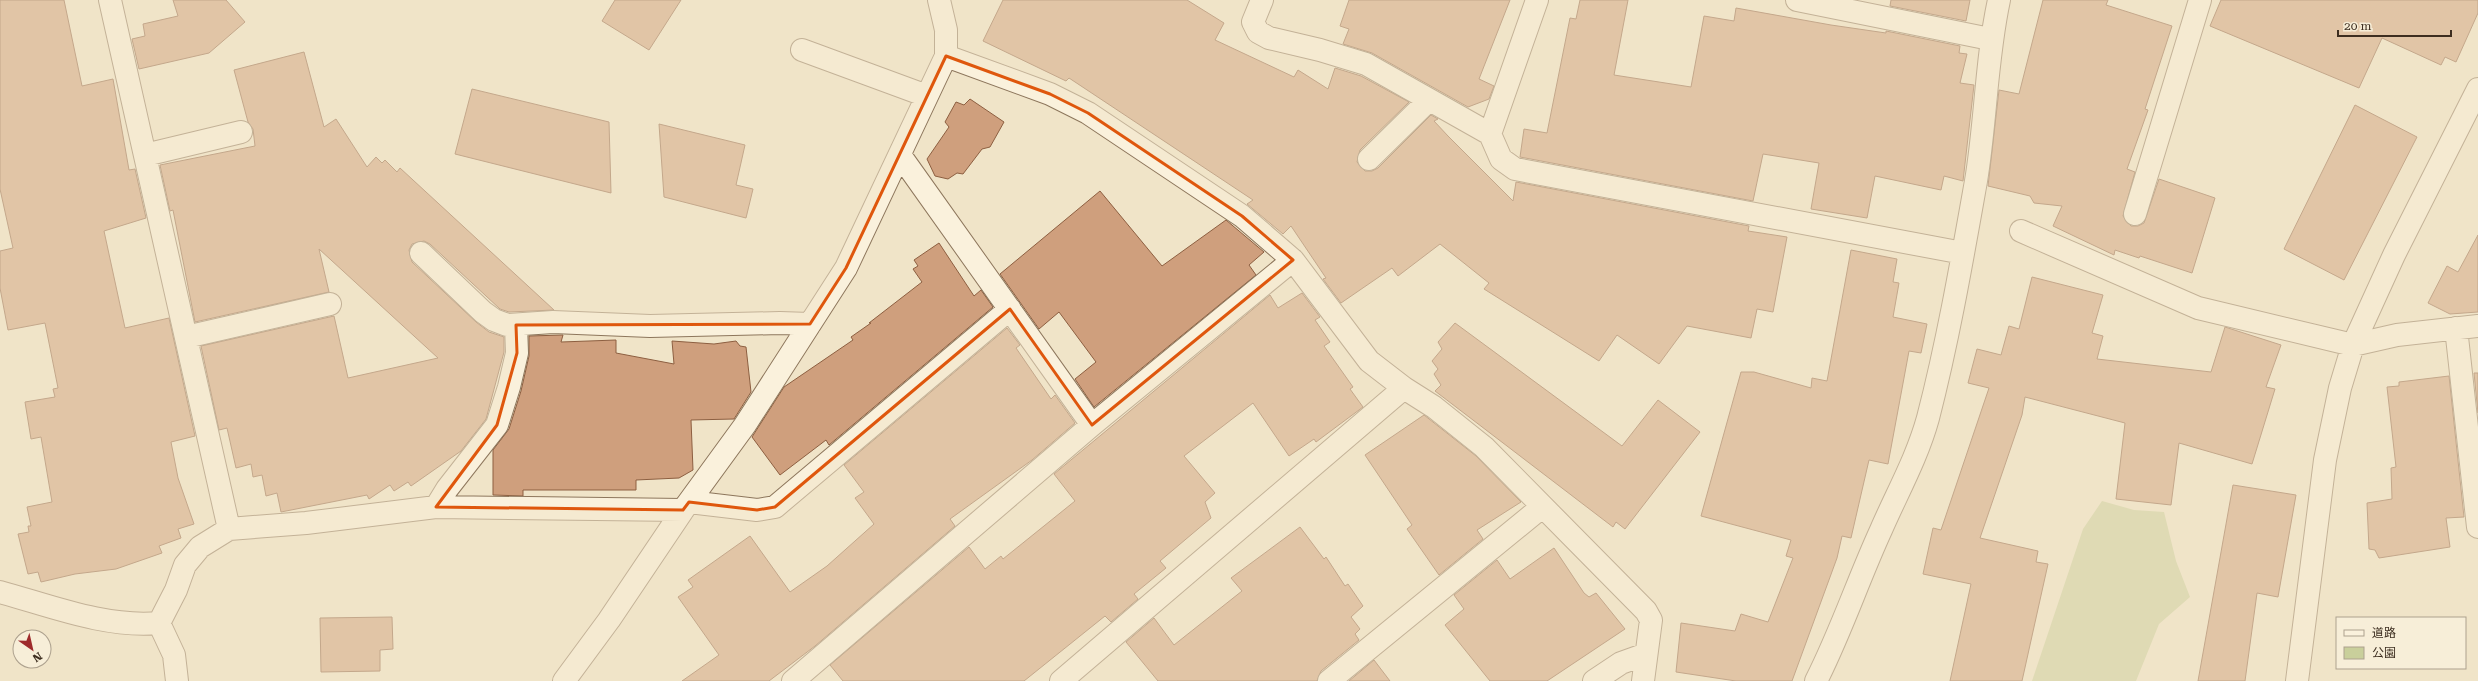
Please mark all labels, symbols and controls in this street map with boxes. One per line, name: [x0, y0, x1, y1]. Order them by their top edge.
scale bar: [2338, 12, 2451, 38]
text: 20 m: [2344, 19, 2371, 33]
legend: [2336, 617, 2466, 669]
text: 道路: [2372, 626, 2396, 640]
north arrow: [12, 629, 52, 669]
text: 公園: [2372, 646, 2396, 660]
text: N: [30, 649, 44, 665]

